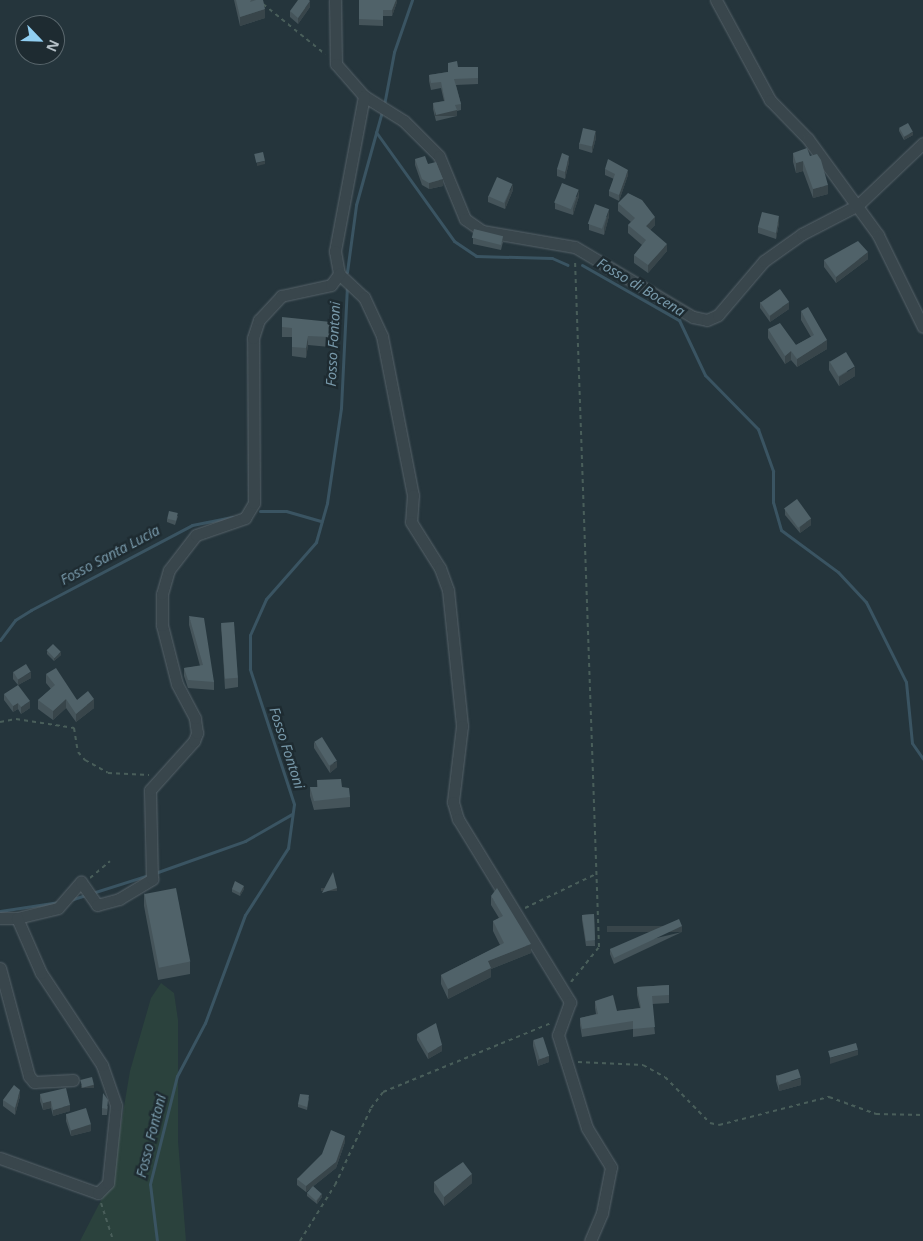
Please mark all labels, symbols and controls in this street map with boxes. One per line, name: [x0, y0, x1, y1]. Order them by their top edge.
north arrow: [15, 15, 65, 65]
text: N: [42, 37, 64, 55]
water label: Fosso di Bocena: [594, 254, 688, 320]
water label: Fosso Fontoni: [322, 301, 344, 387]
water label: Fosso Santa Lucia: [57, 522, 163, 588]
water label: Fosso Fontoni: [266, 705, 308, 791]
water label: Fosso Fontoni: [133, 1093, 169, 1179]

